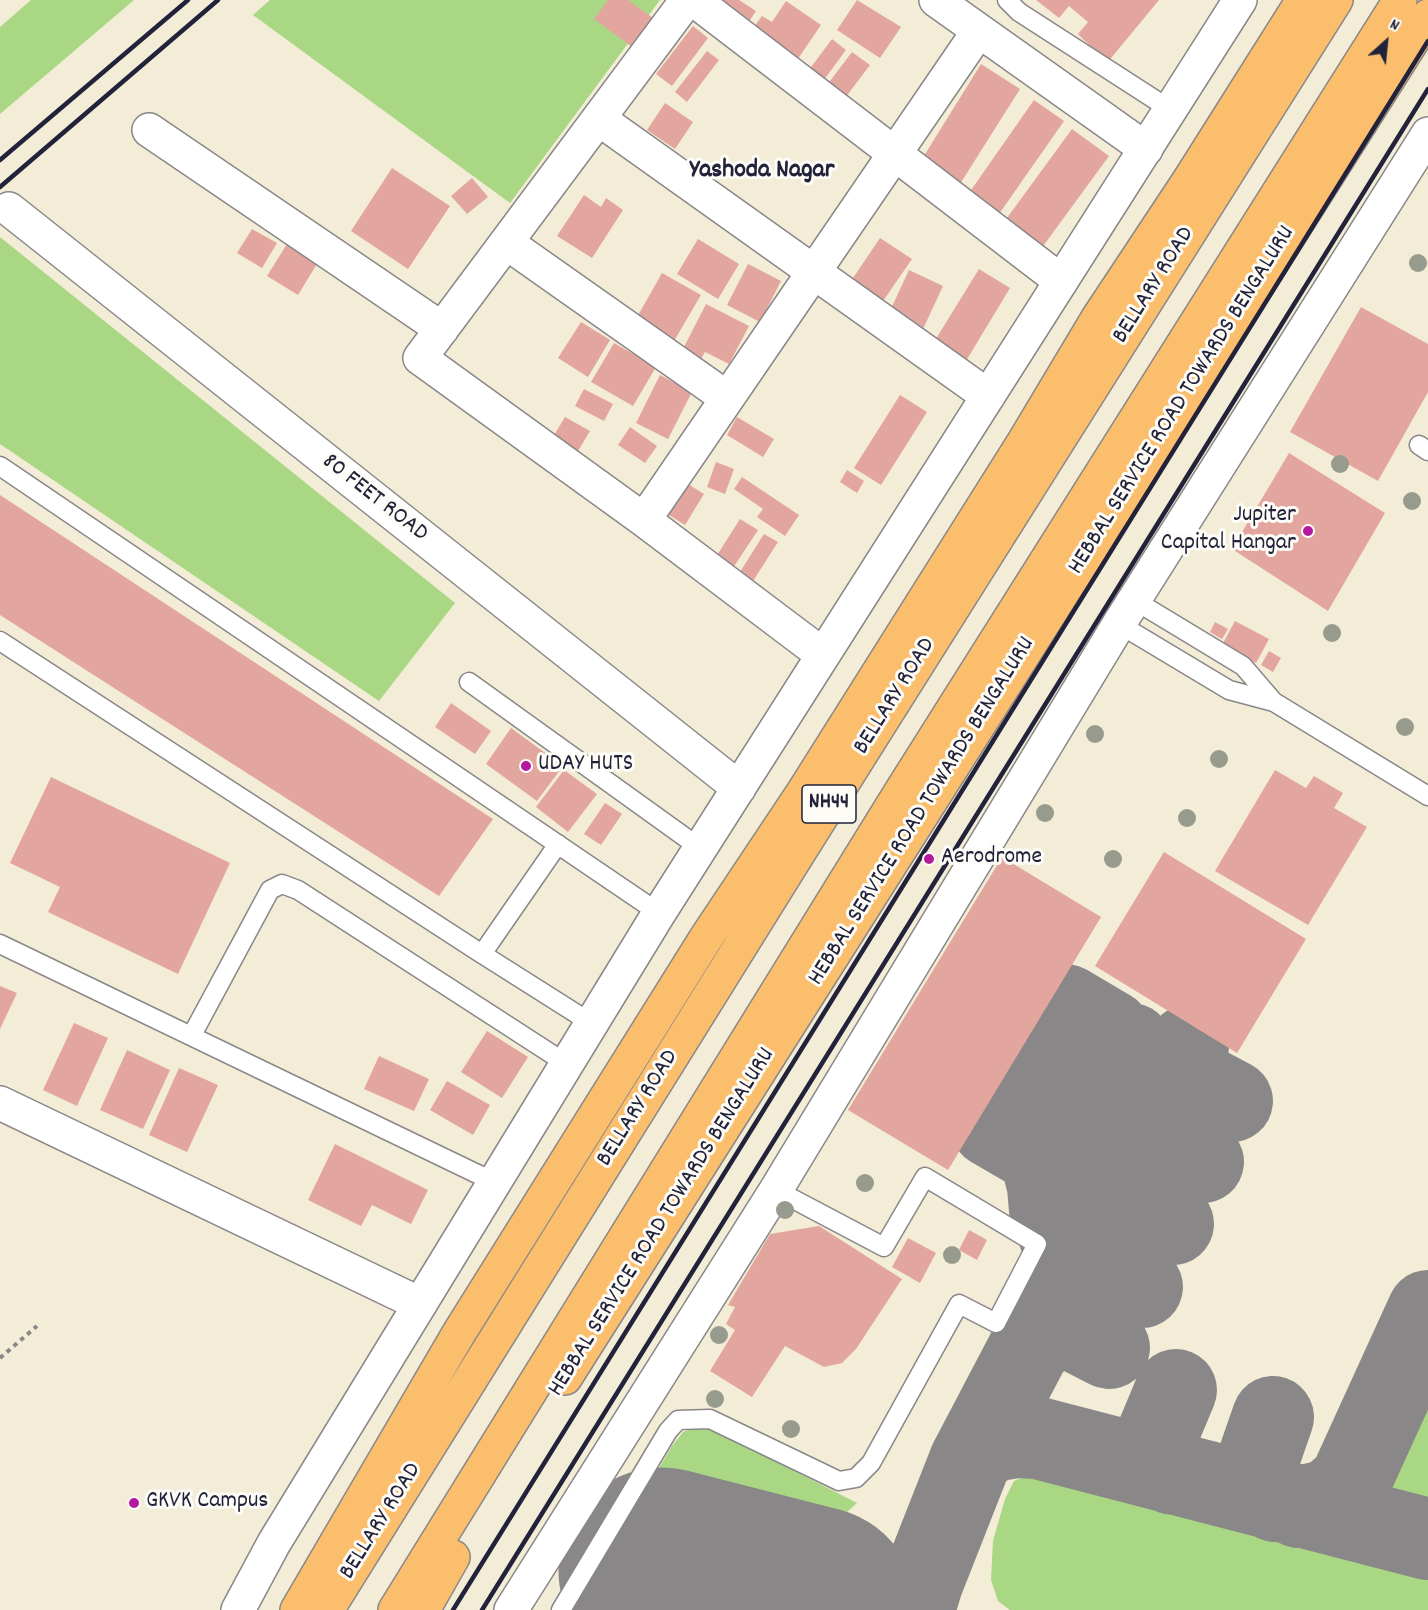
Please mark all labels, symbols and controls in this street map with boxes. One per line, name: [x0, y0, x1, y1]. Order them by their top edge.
north arrow: [1356, 12, 1416, 72]
text: N: [1386, 13, 1403, 38]
district label: Yashoda Nagar: [690, 156, 834, 188]
street label: HEBBAL SERVICE ROAD TOWARDS BENGALURU: [1063, 221, 1303, 581]
street label: BELLARY ROAD: [1108, 222, 1202, 350]
street label: 80 FEET ROAD: [315, 449, 433, 549]
place label: Jupiter Capital Hangar: [1161, 503, 1296, 559]
marker: Jupiter Capital Hangar: [1301, 524, 1315, 538]
street label: HEBBAL SERVICE ROAD TOWARDS BENGALURU: [803, 632, 1043, 992]
street label: BELLARY ROAD: [849, 633, 943, 761]
place label: UDAY HUTS: [538, 752, 633, 780]
marker: UDAY HUTS: [519, 759, 533, 773]
road number: NH44: [802, 785, 856, 823]
place label: Aerodrome: [941, 845, 1042, 873]
marker: Aerodrome: [922, 852, 936, 866]
street label: HEBBAL SERVICE ROAD TOWARDS BENGALURU: [543, 1043, 783, 1403]
street label: BELLARY ROAD: [592, 1045, 686, 1173]
street label: BELLARY ROAD: [335, 1458, 429, 1586]
place label: GKVK Campus: [146, 1489, 268, 1517]
marker: GKVK Campus: [127, 1496, 141, 1510]

